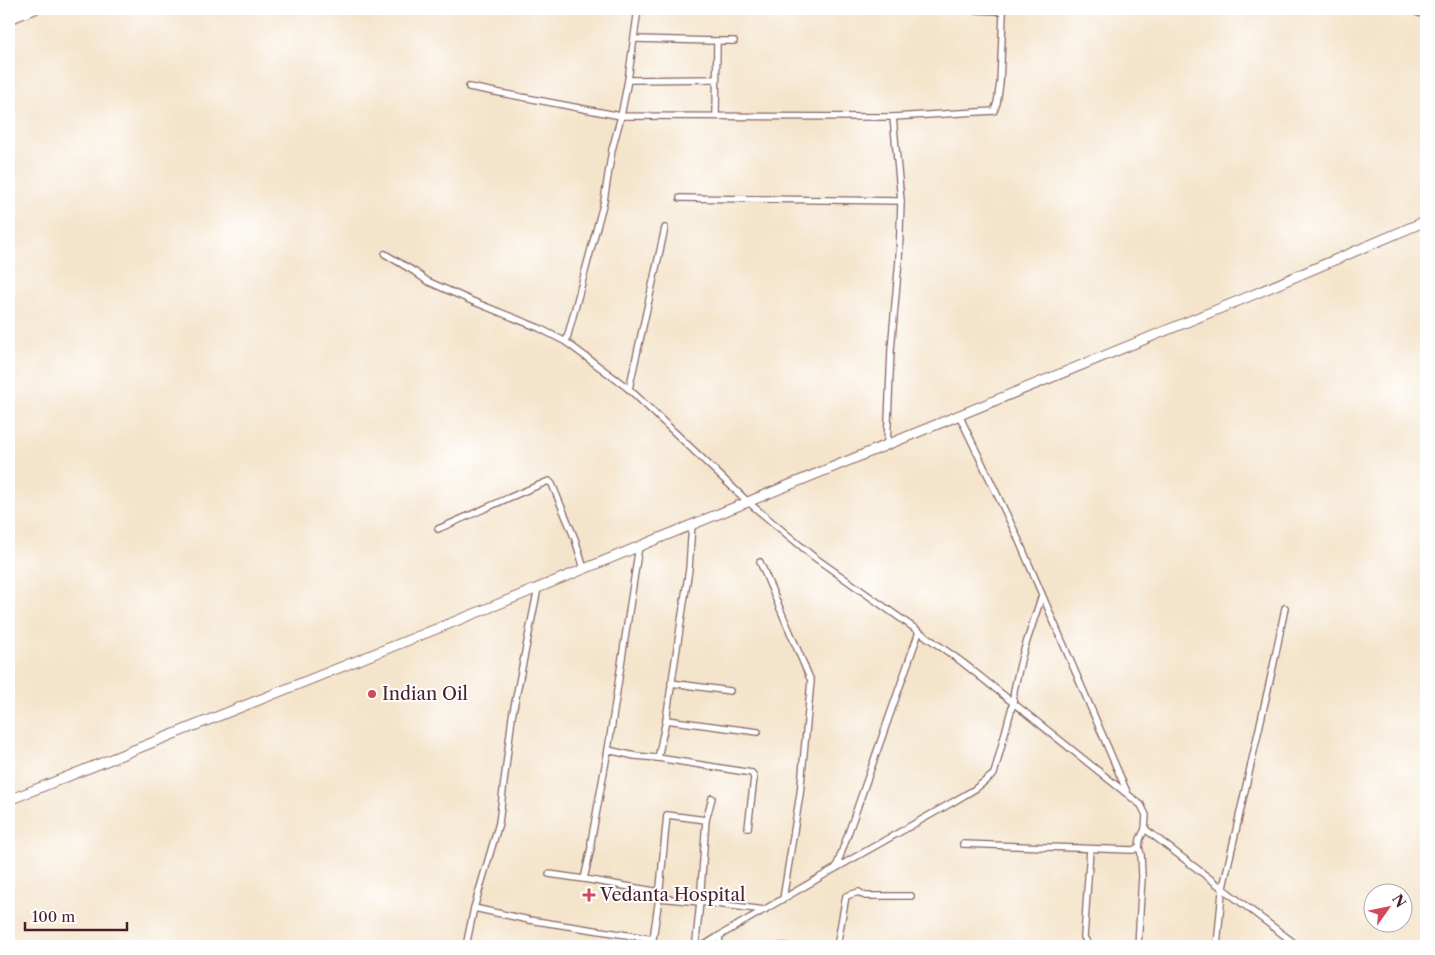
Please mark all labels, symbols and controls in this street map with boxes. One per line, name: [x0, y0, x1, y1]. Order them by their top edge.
place label: Indian Oil: [382, 683, 468, 705]
marker: Indian Oil: [366, 688, 378, 700]
north arrow: [1362, 882, 1412, 932]
place label: Vedanta Hospital: [599, 884, 745, 906]
marker: Vedanta Hospital: [582, 888, 596, 902]
text: N: [1388, 891, 1410, 911]
scale bar: [25, 900, 128, 932]
text: 100 m: [32, 907, 75, 926]

